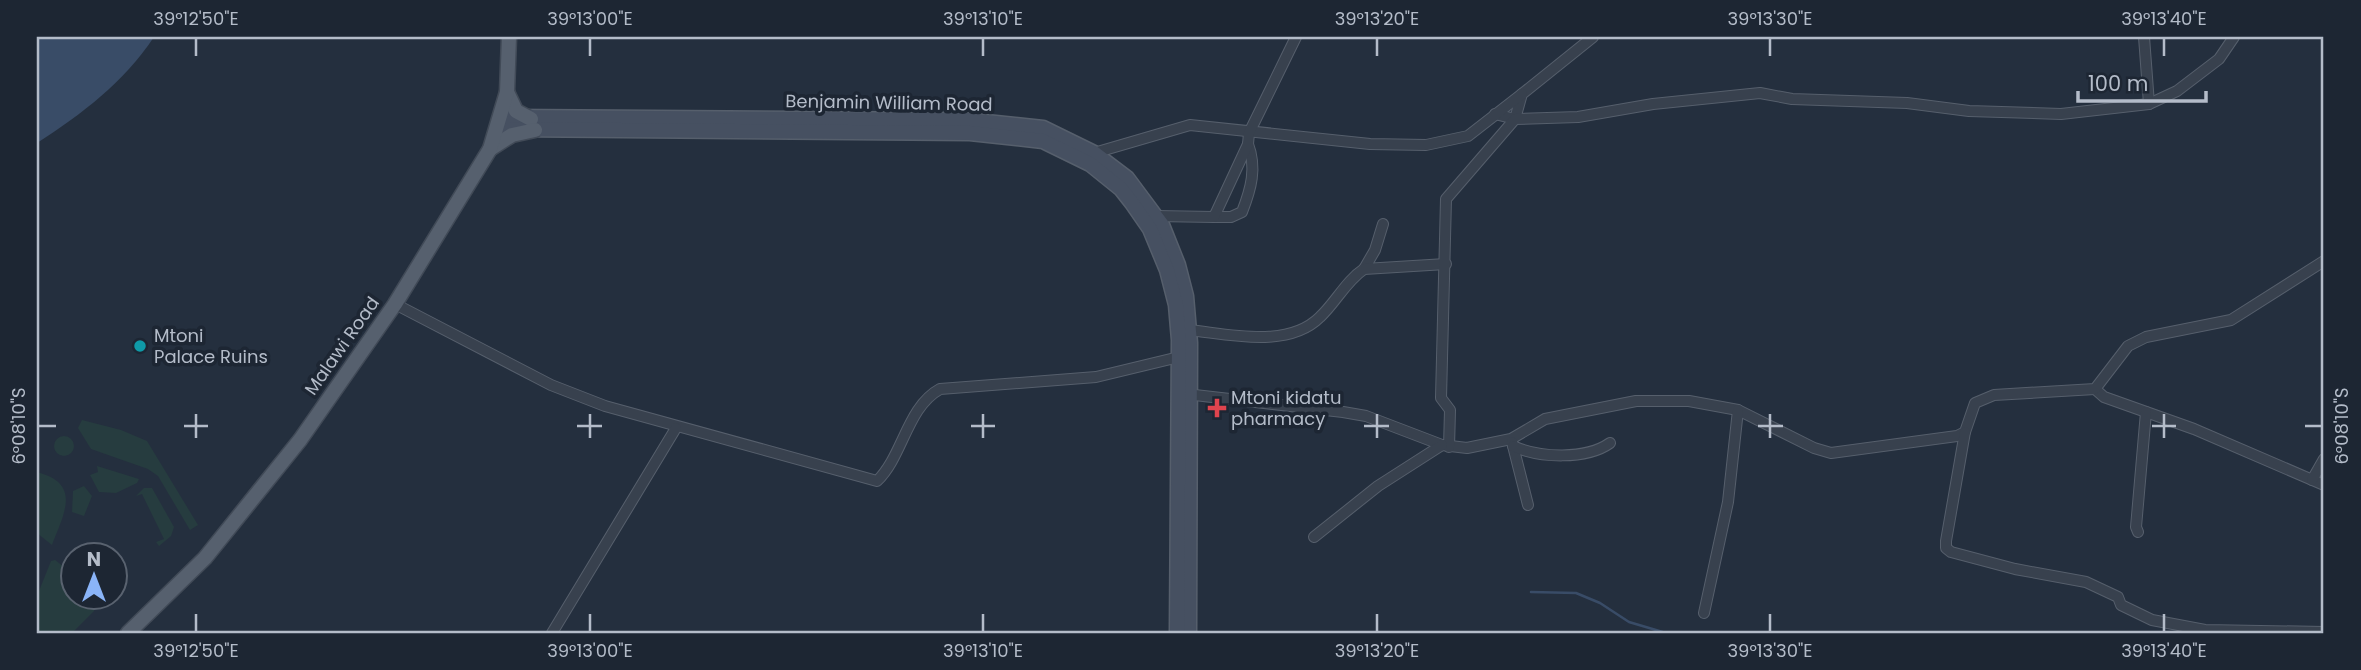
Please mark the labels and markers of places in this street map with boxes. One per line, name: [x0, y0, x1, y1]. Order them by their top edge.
place label: Mtoni Palace Ruins: [154, 323, 268, 369]
marker: Mtoni Palace Ruins: [132, 338, 148, 354]
place label: Mtoni kidatu pharmacy: [1231, 385, 1341, 431]
marker: Mtoni kidatu pharmacy: [1209, 400, 1225, 416]

